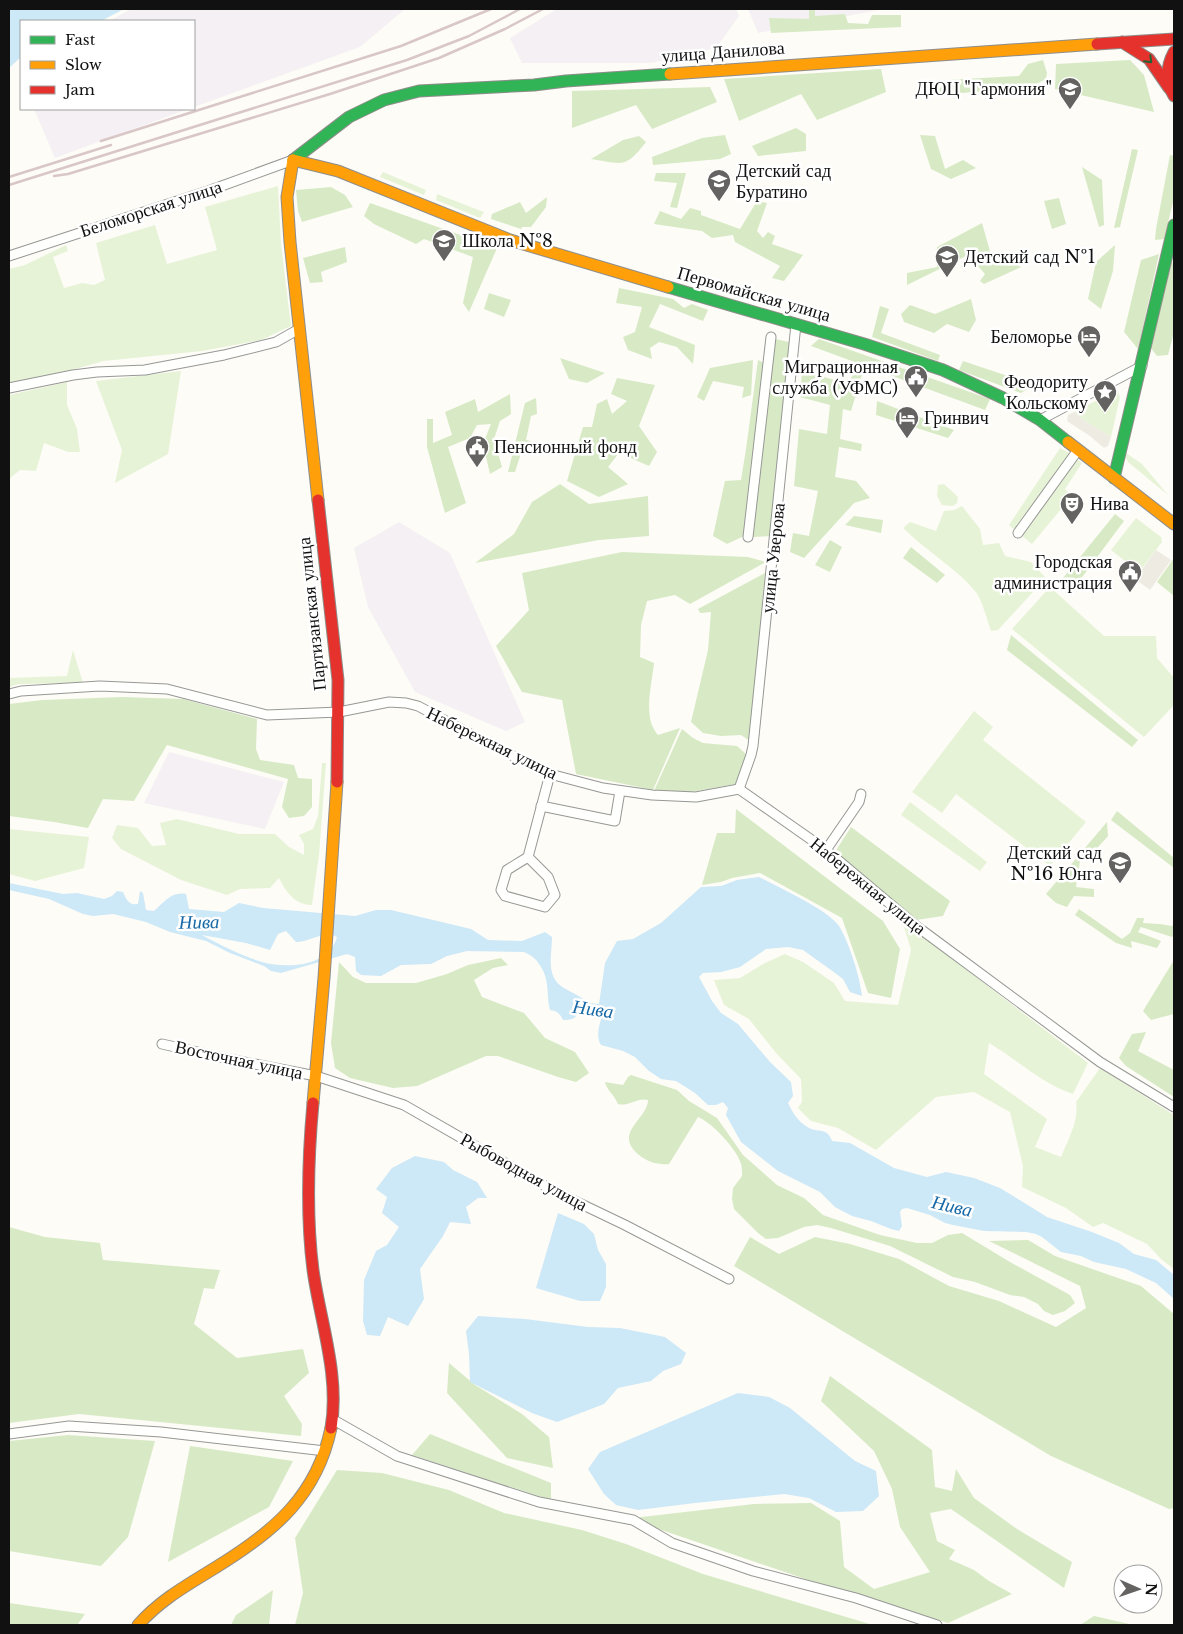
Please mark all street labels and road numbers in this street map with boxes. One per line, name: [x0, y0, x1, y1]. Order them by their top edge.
street label: улица Данилова: [661, 37, 785, 67]
street label: Беломорская улица: [77, 176, 225, 242]
street label: Первомайская улица: [675, 262, 833, 326]
street label: улица Уверова: [756, 502, 790, 614]
street label: Партизанская улица: [293, 536, 331, 692]
street label: Набережная улица: [423, 702, 561, 784]
street label: Набережная улица: [806, 833, 930, 939]
street label: Восточная улица: [173, 1036, 305, 1084]
street label: Рыбоводная улица: [457, 1128, 591, 1216]

